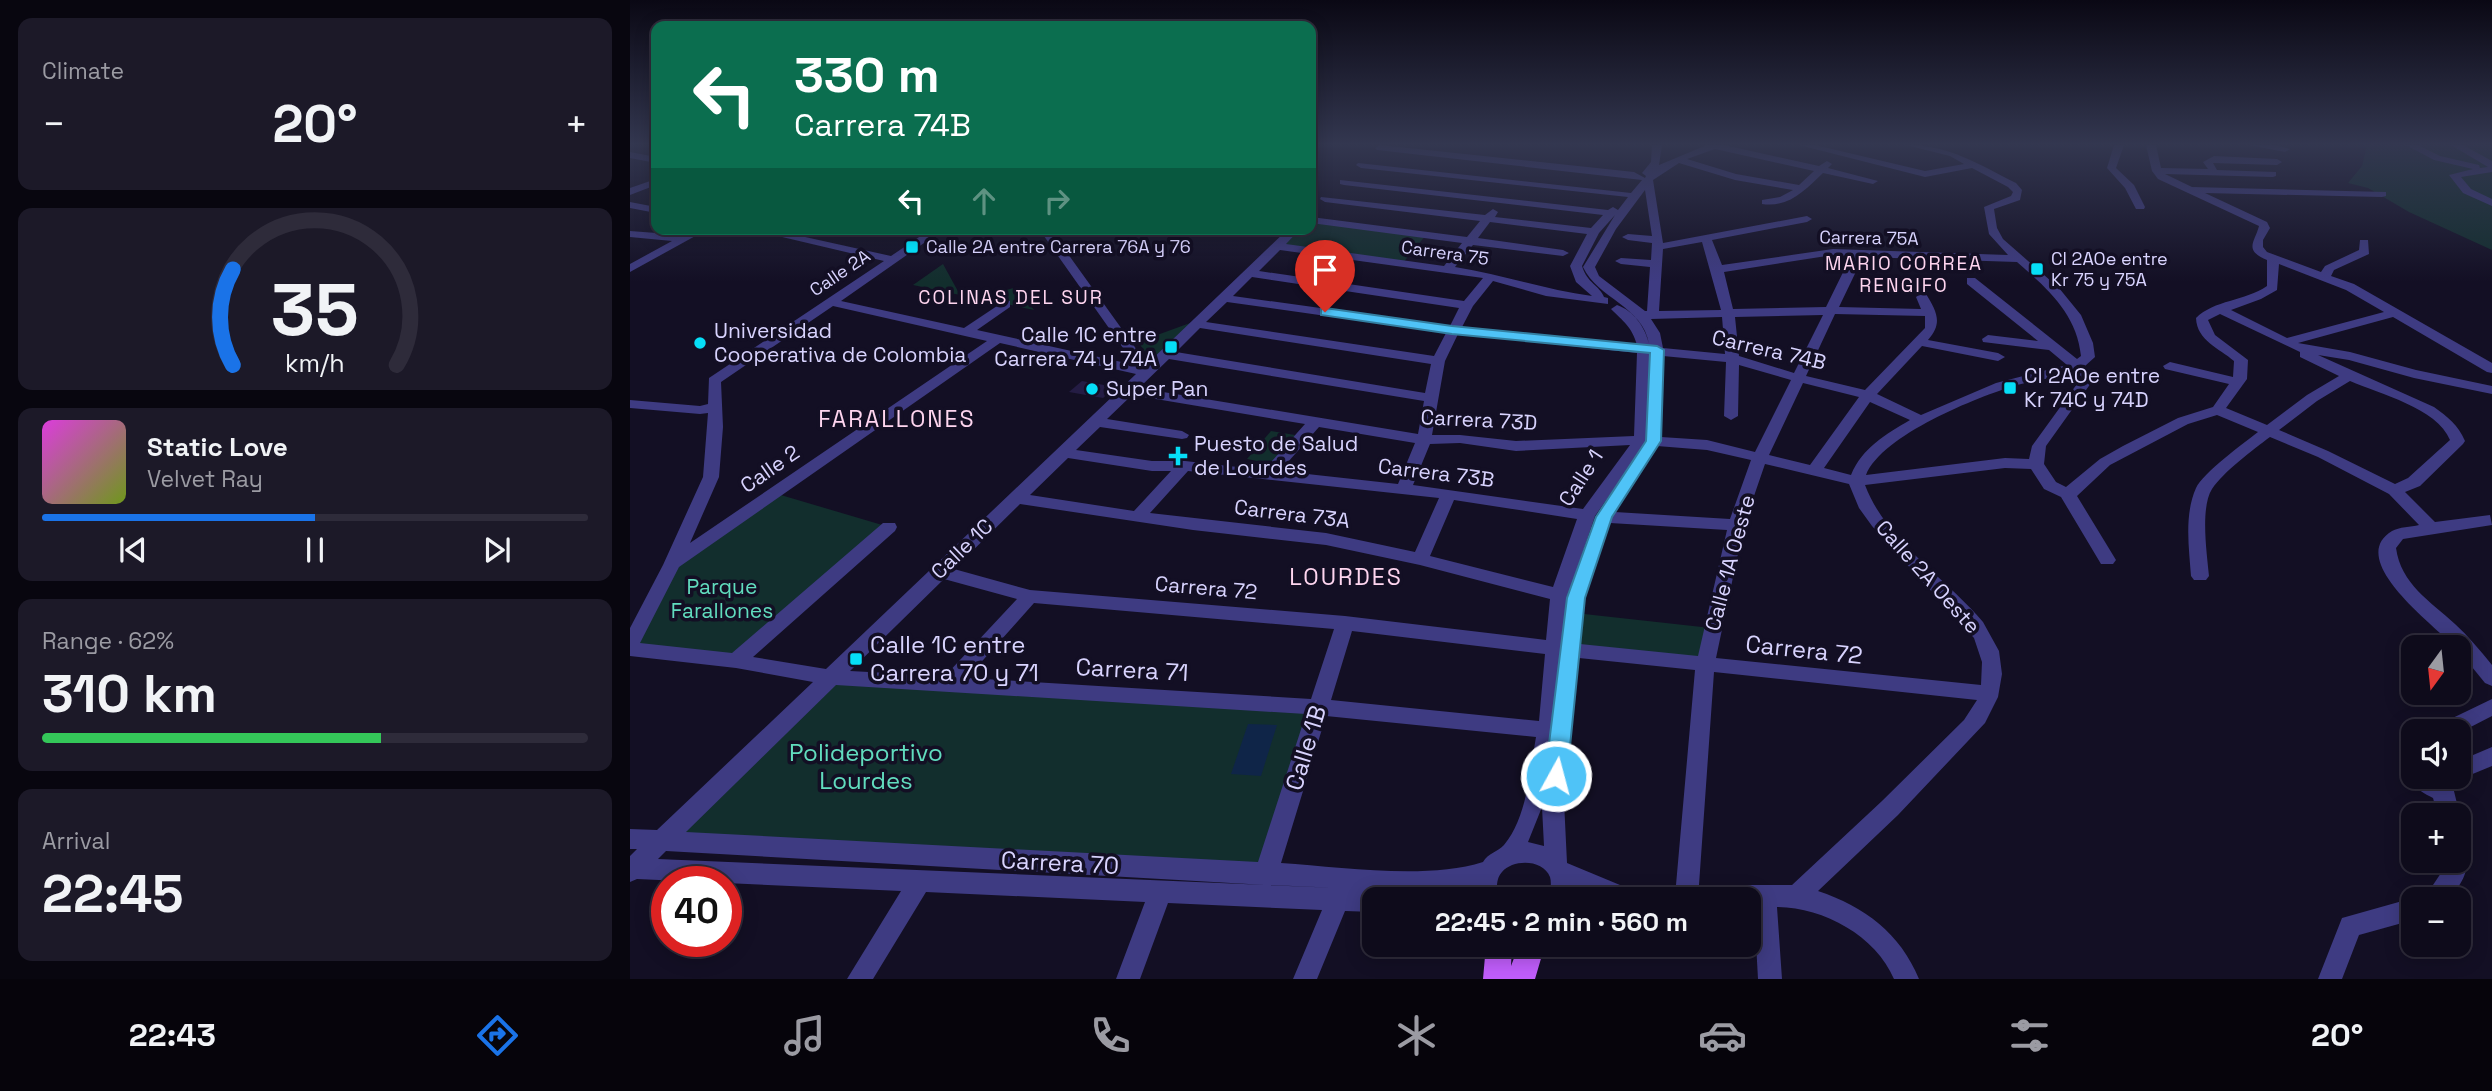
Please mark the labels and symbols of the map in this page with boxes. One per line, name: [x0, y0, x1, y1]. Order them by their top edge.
street label: Carrera 75A: [1819, 225, 1919, 250]
place label: Calle 2A entre Carrera 76A y 76: [926, 235, 1191, 258]
street label: Carrera 75: [1400, 235, 1490, 270]
marker: Calle 2A entre Carrera 76A y 76: [904, 239, 920, 255]
pin: [1295, 240, 1355, 312]
street label: Calle 2A: [805, 244, 874, 301]
place label: Cl 2AOe entre Kr 75 y 75A: [2051, 247, 2168, 291]
district label: MARIO CORREA RENGIFO: [1825, 251, 1983, 298]
marker: Cl 2AOe entre Kr 75 y 75A: [2029, 261, 2045, 277]
district label: COLINAS DEL SUR: [918, 285, 1104, 310]
place label: Universidad Cooperativa de Colombia: [714, 317, 966, 368]
place label: Calle 1C entre Carrera 74 y 74A: [994, 321, 1157, 372]
street label: Carrera 74B: [1710, 323, 1829, 376]
marker: Universidad Cooperativa de Colombia: [692, 335, 708, 351]
marker: Calle 1C entre Carrera 74 y 74A: [1163, 339, 1179, 355]
place label: Cl 2AOe entre Kr 74C y 74D: [2024, 362, 2160, 413]
place label: Super Pan: [1106, 375, 1208, 402]
marker: Cl 2AOe entre Kr 74C y 74D: [2002, 380, 2018, 396]
marker: Super Pan: [1084, 381, 1100, 397]
street label: Carrera 73D: [1420, 403, 1538, 436]
district label: FARALLONES: [818, 404, 976, 434]
place label: Puesto de Salud de Lourdes: [1194, 430, 1358, 481]
street label: Calle 2: [735, 439, 805, 499]
street label: Calle 1: [1552, 444, 1609, 511]
marker: Puesto de Salud de Lourdes: [1168, 446, 1188, 466]
street label: Carrera 73B: [1376, 452, 1496, 493]
street label: Calle 1A Oeste: [1698, 492, 1761, 634]
street label: Carrera 73A: [1233, 493, 1351, 534]
street label: Calle 1C: [925, 513, 998, 585]
street label: Calle 2A Oeste: [1870, 514, 1986, 639]
district label: LOURDES: [1289, 562, 1403, 592]
street label: Carrera 72: [1154, 570, 1258, 605]
park label: Parque Farallones: [671, 573, 773, 624]
street label: Carrera 72: [1744, 628, 1864, 671]
place label: Calle 1C entre Carrera 70 y 71: [870, 629, 1039, 688]
north arrow: [2401, 635, 2471, 705]
marker: Calle 1C entre Carrera 70 y 71: [848, 651, 864, 667]
street label: Carrera 71: [1075, 651, 1189, 688]
street label: Calle 1B: [1278, 702, 1333, 794]
park label: Polideportivo Lourdes: [789, 737, 943, 796]
position arrow: [1519, 739, 1593, 813]
street label: Carrera 70: [1000, 844, 1120, 881]
speed limit sign: 40: [651, 866, 742, 957]

